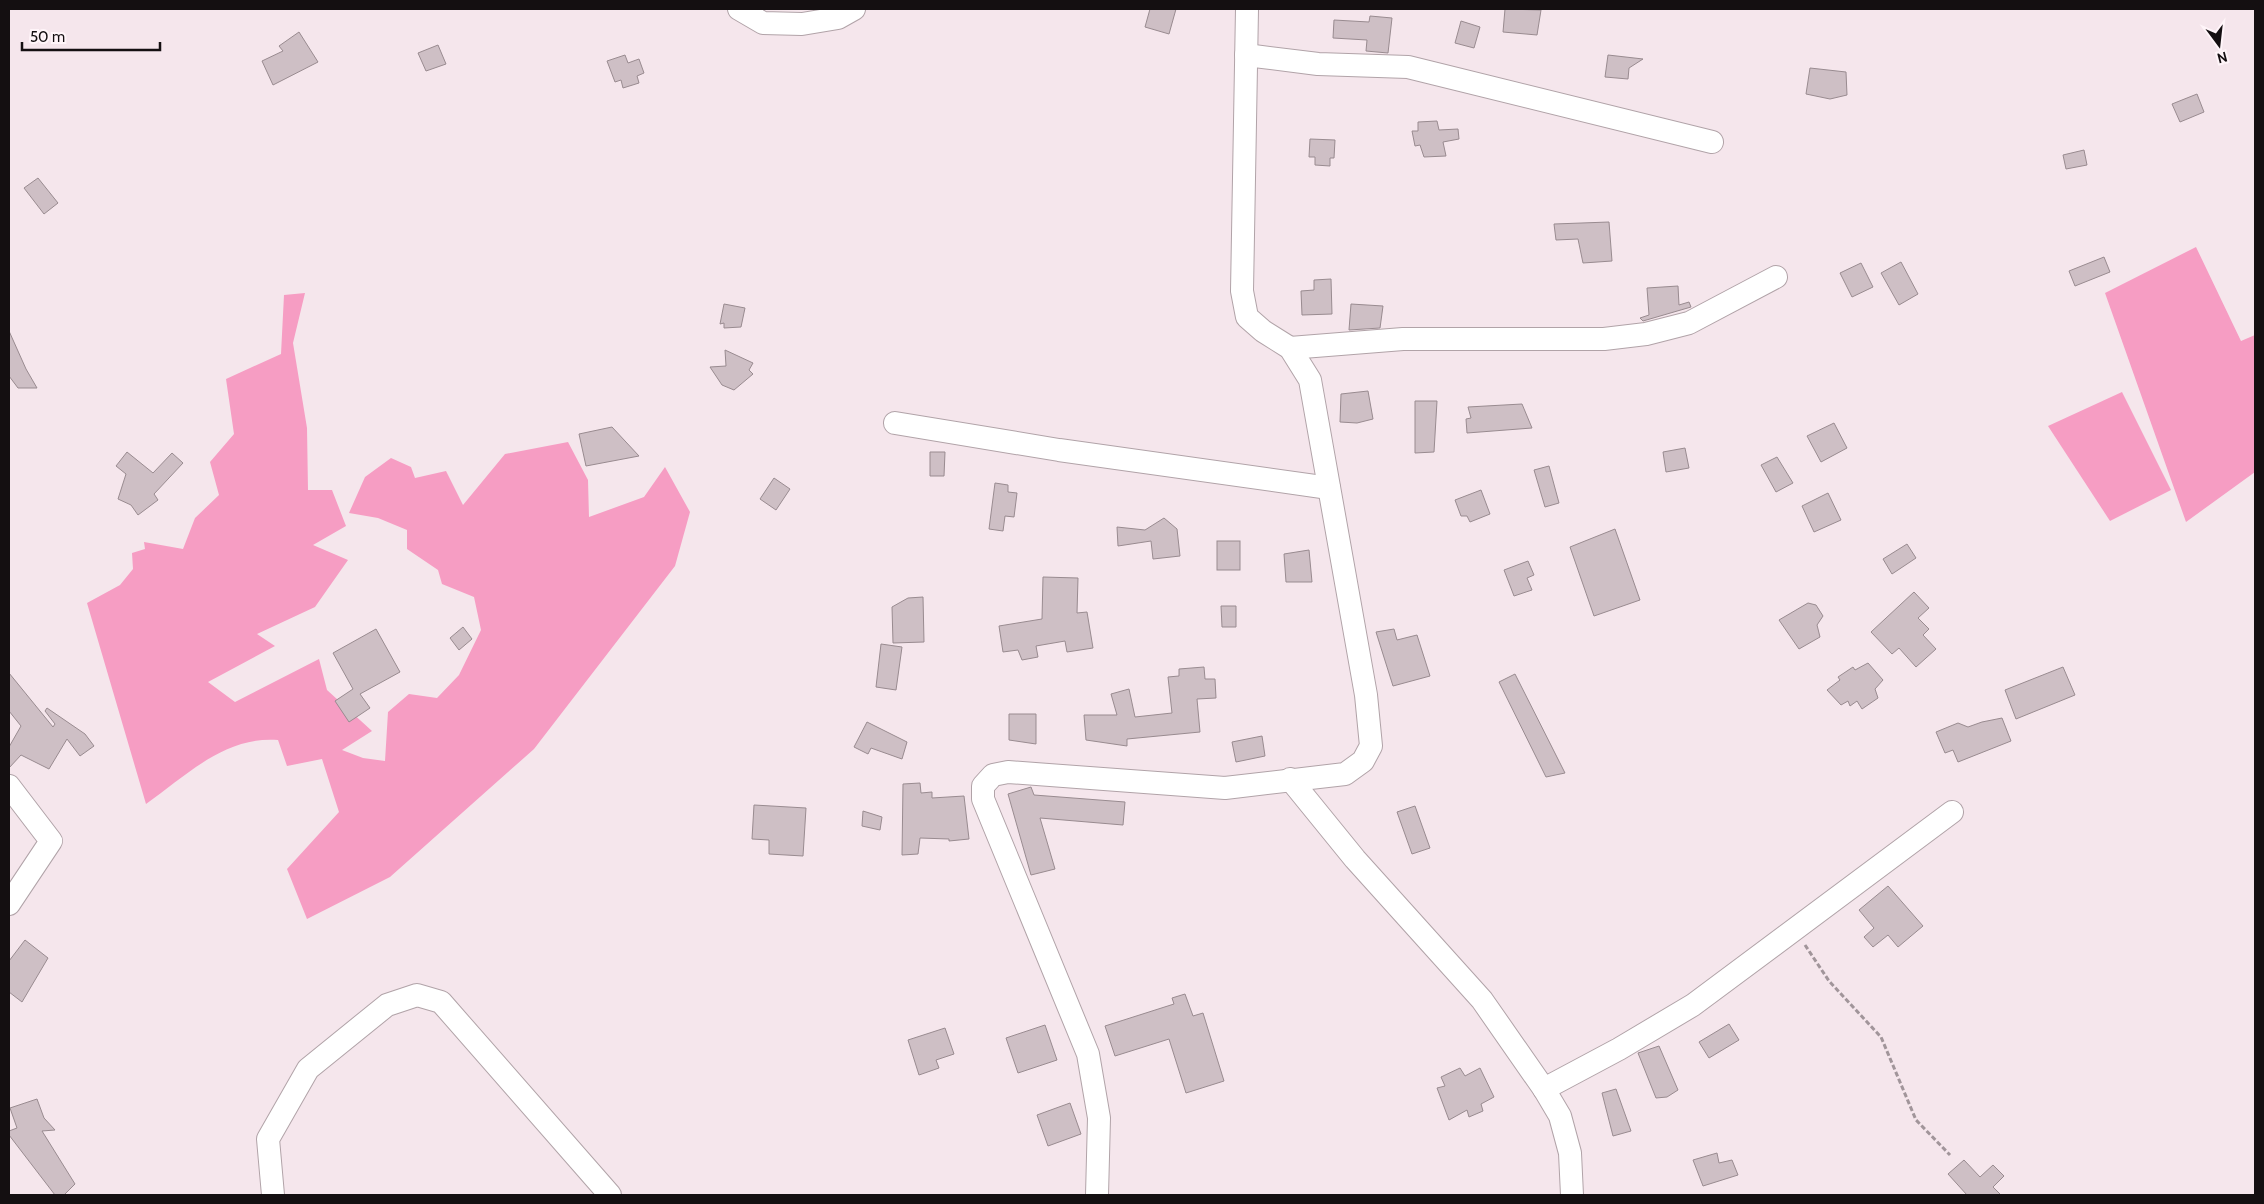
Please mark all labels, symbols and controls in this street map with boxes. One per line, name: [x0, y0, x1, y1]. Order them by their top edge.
scale bar: [22, 20, 160, 52]
north arrow: [2194, 20, 2244, 70]
text: 50 m: [30, 28, 65, 46]
text: N: [2215, 48, 2229, 68]

